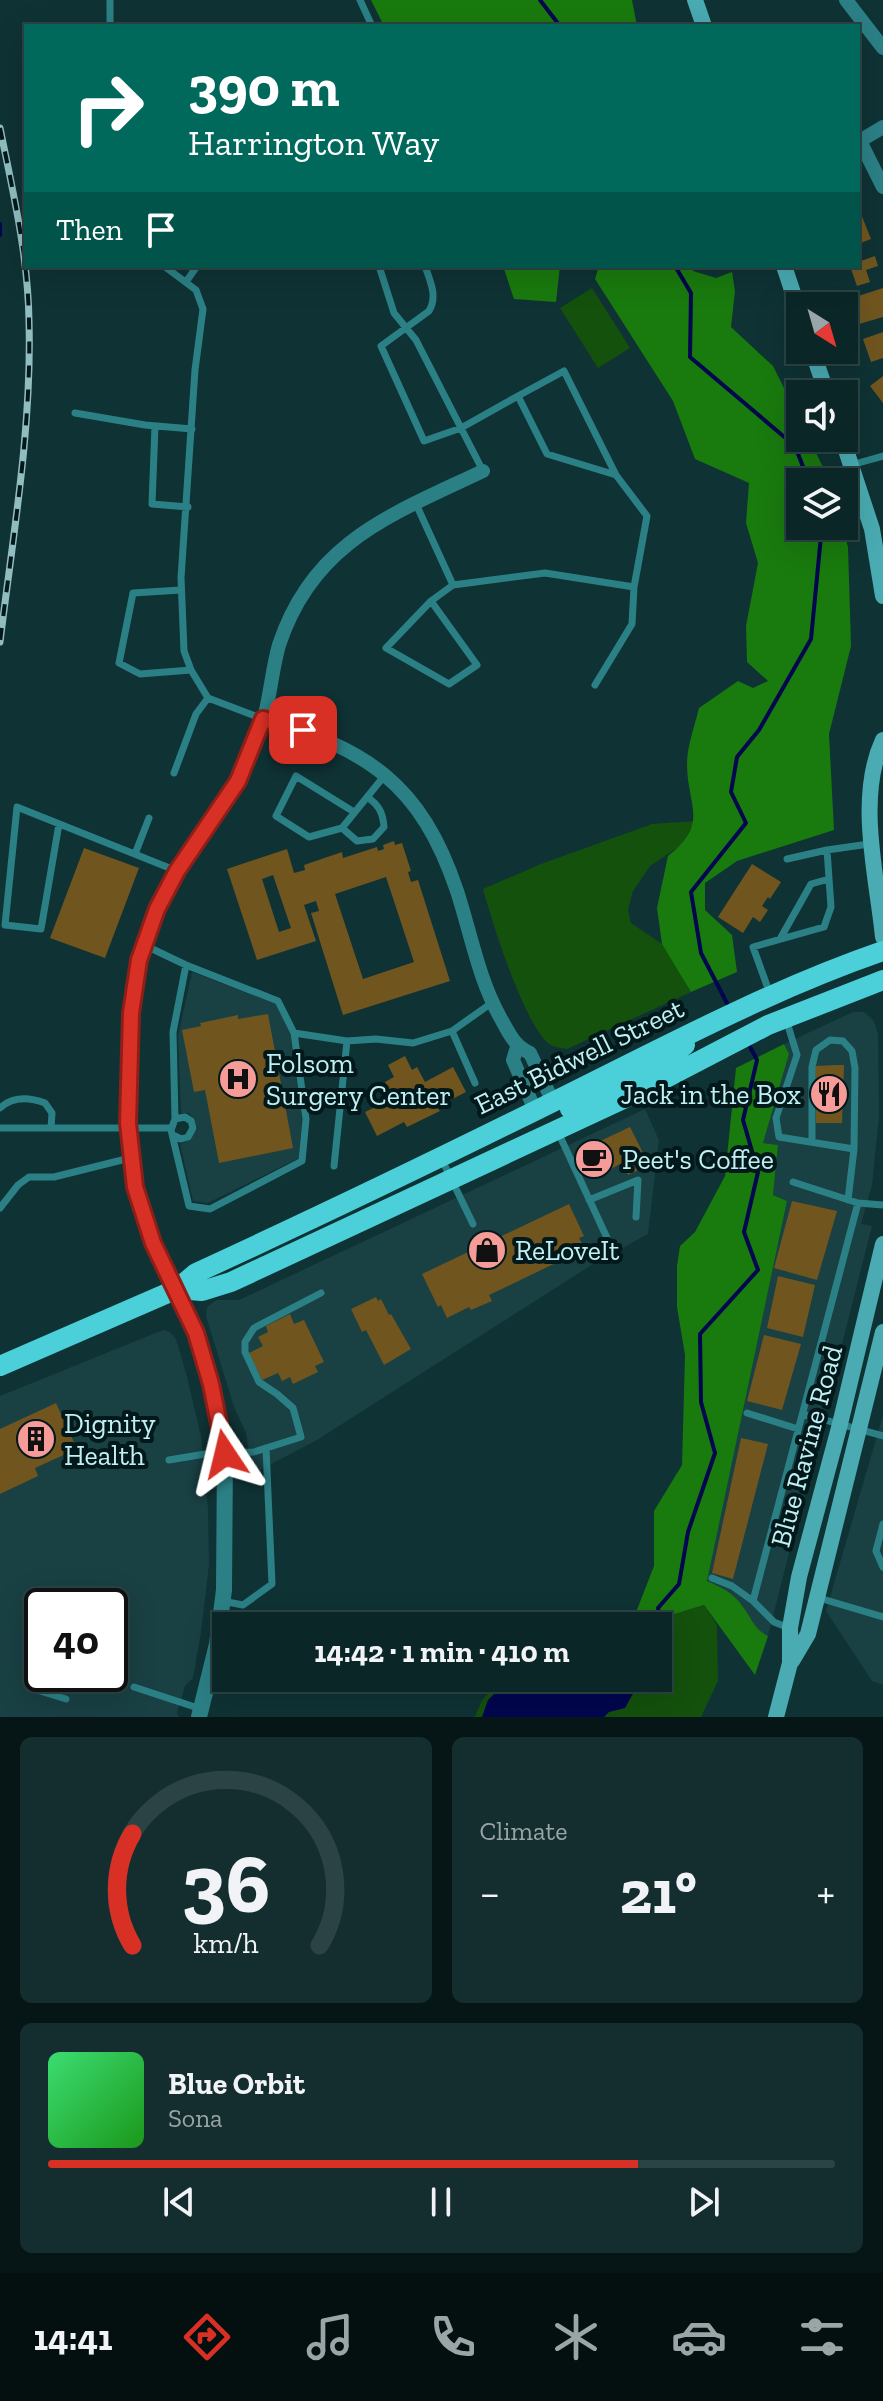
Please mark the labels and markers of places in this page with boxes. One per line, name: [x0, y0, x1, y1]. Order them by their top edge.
pin: [269, 696, 337, 764]
place label: Folsom Surgery Center: [266, 1047, 451, 1112]
hospital icon: Folsom Surgery Center: [217, 1058, 259, 1100]
restaurant icon: Jack in the Box: [808, 1073, 850, 1115]
place label: Jack in the Box: [621, 1078, 801, 1111]
cafe icon: Peet's Coffee: [573, 1138, 615, 1180]
place label: Peet's Coffee: [622, 1143, 774, 1176]
shop icon: ReLoveIt: [466, 1229, 508, 1271]
place label: ReLoveIt: [515, 1234, 620, 1267]
place label: Dignity Health: [64, 1407, 156, 1472]
building icon: Dignity Health: [15, 1418, 57, 1460]

